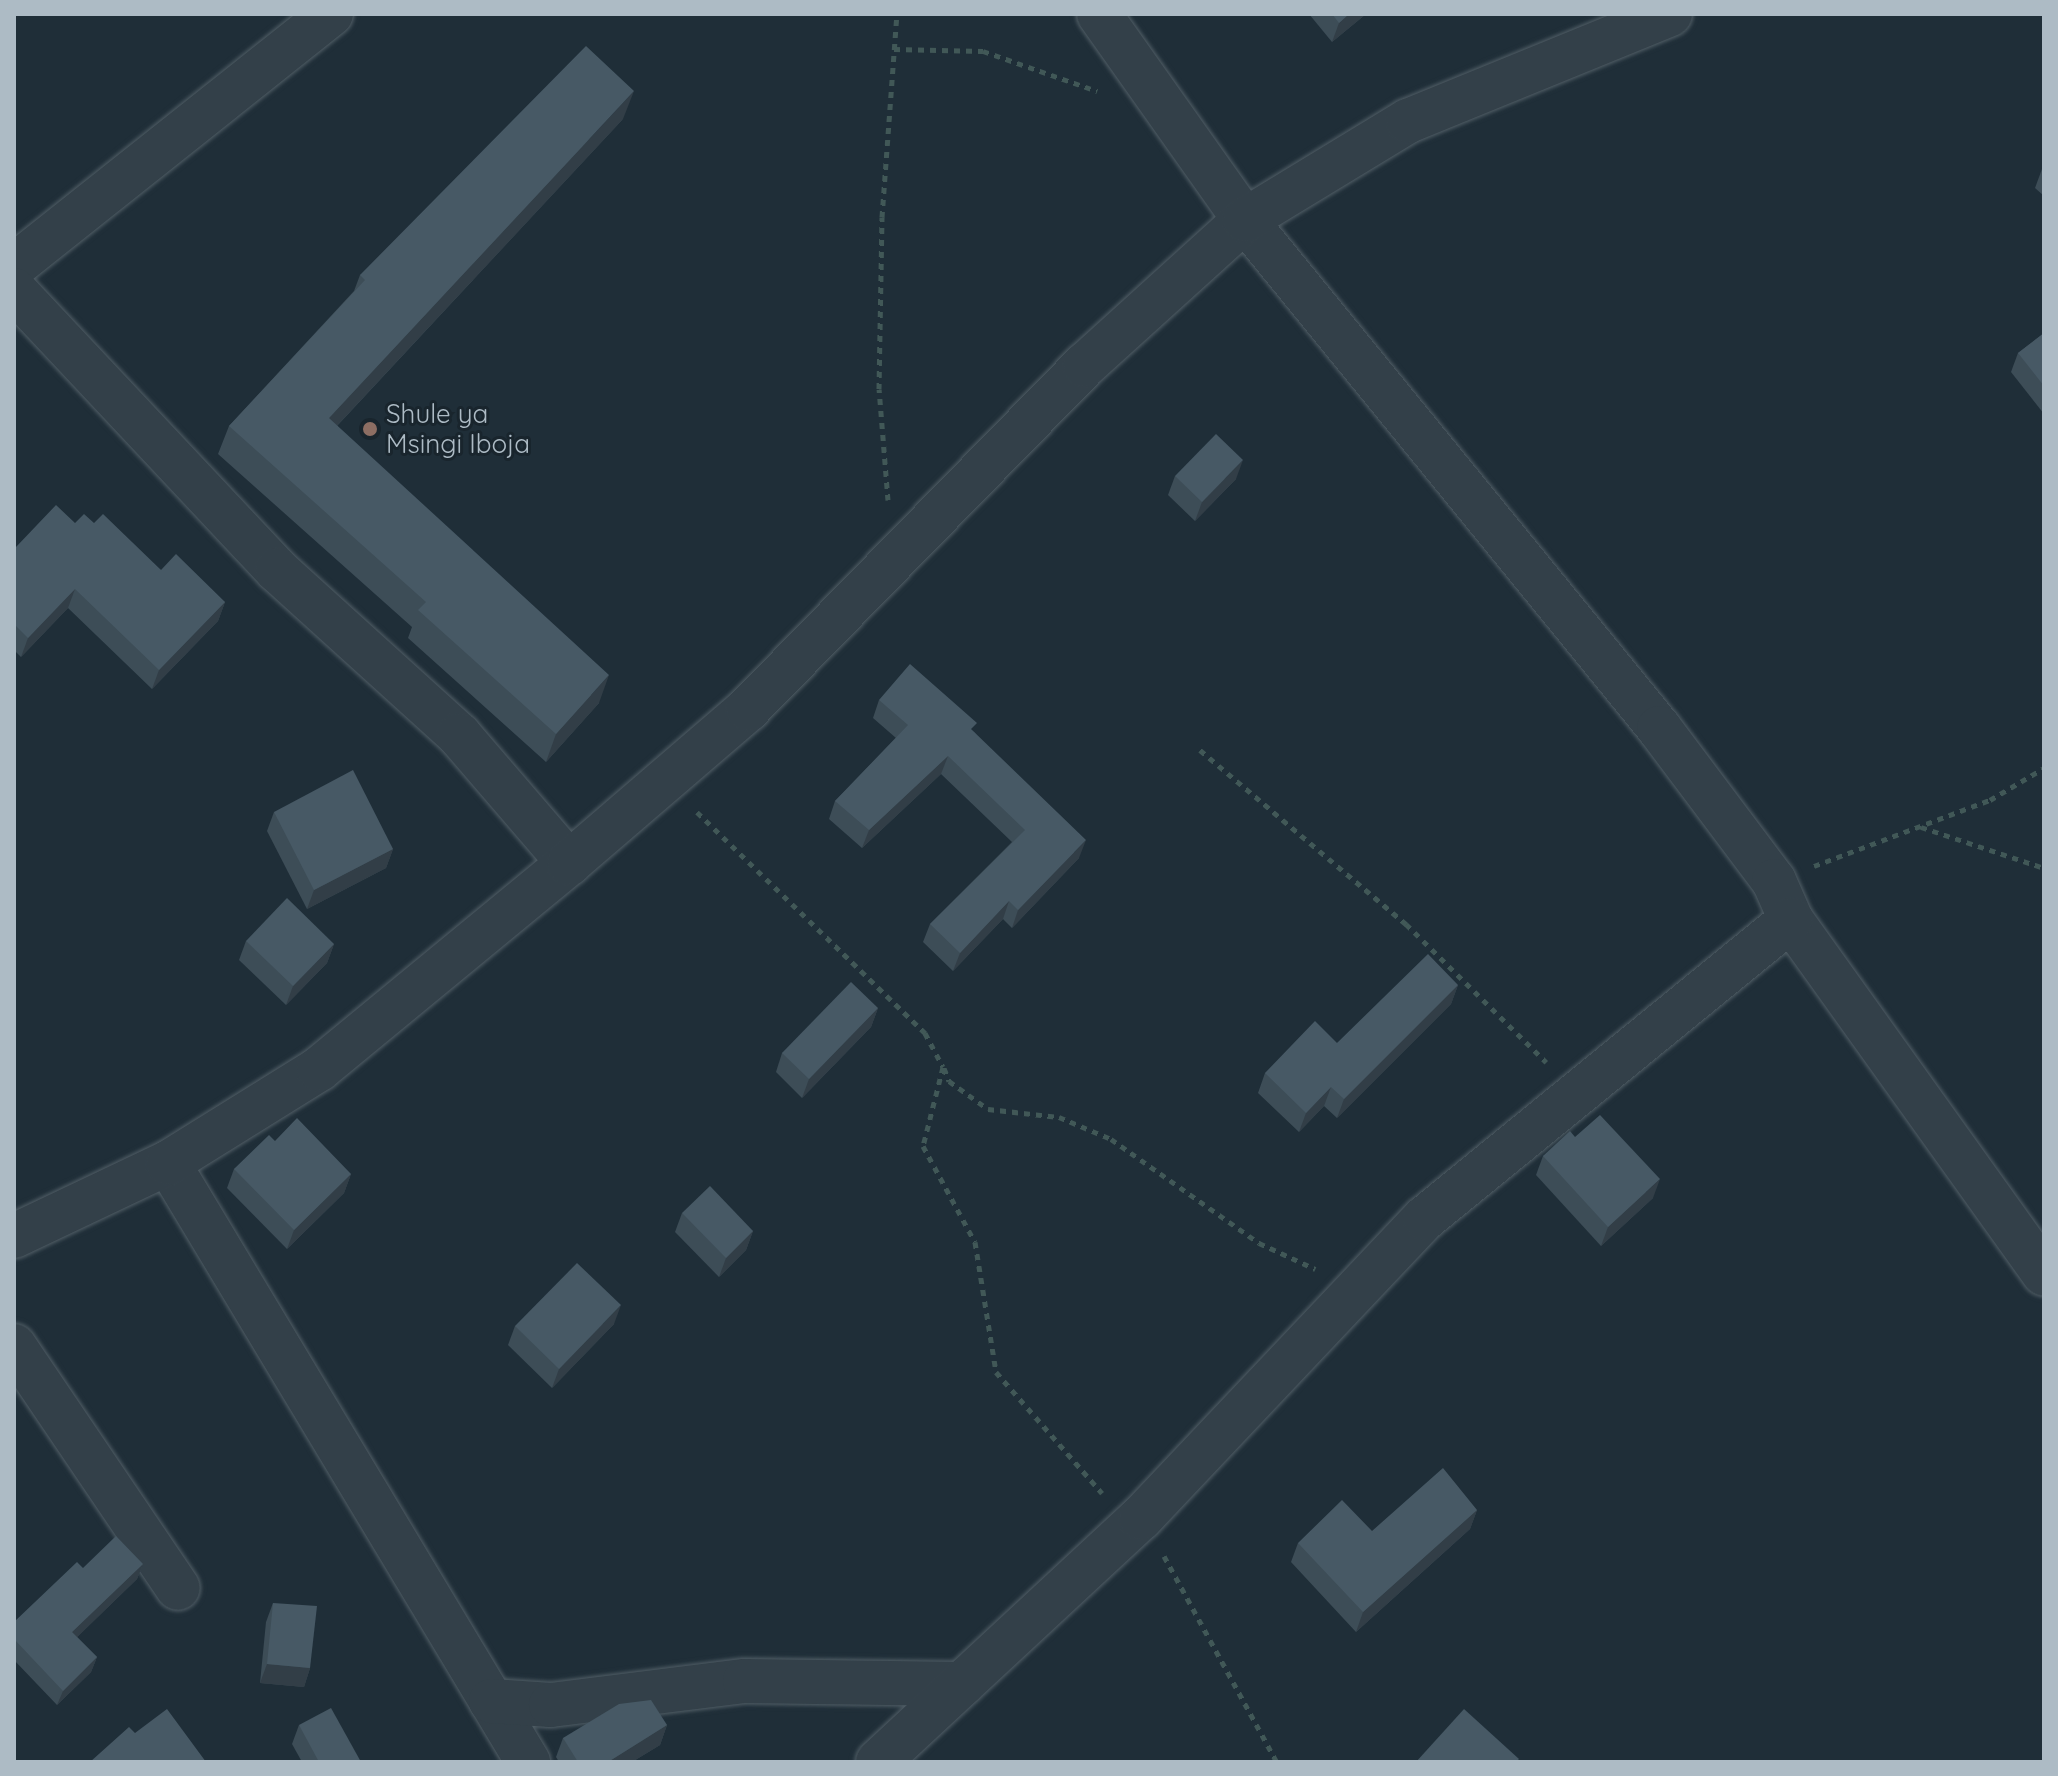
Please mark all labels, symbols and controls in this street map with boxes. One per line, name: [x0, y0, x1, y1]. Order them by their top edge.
place label: Shule ya Msingi Iboja: [386, 398, 530, 460]
marker: Shule ya Msingi Iboja: [361, 420, 379, 438]

